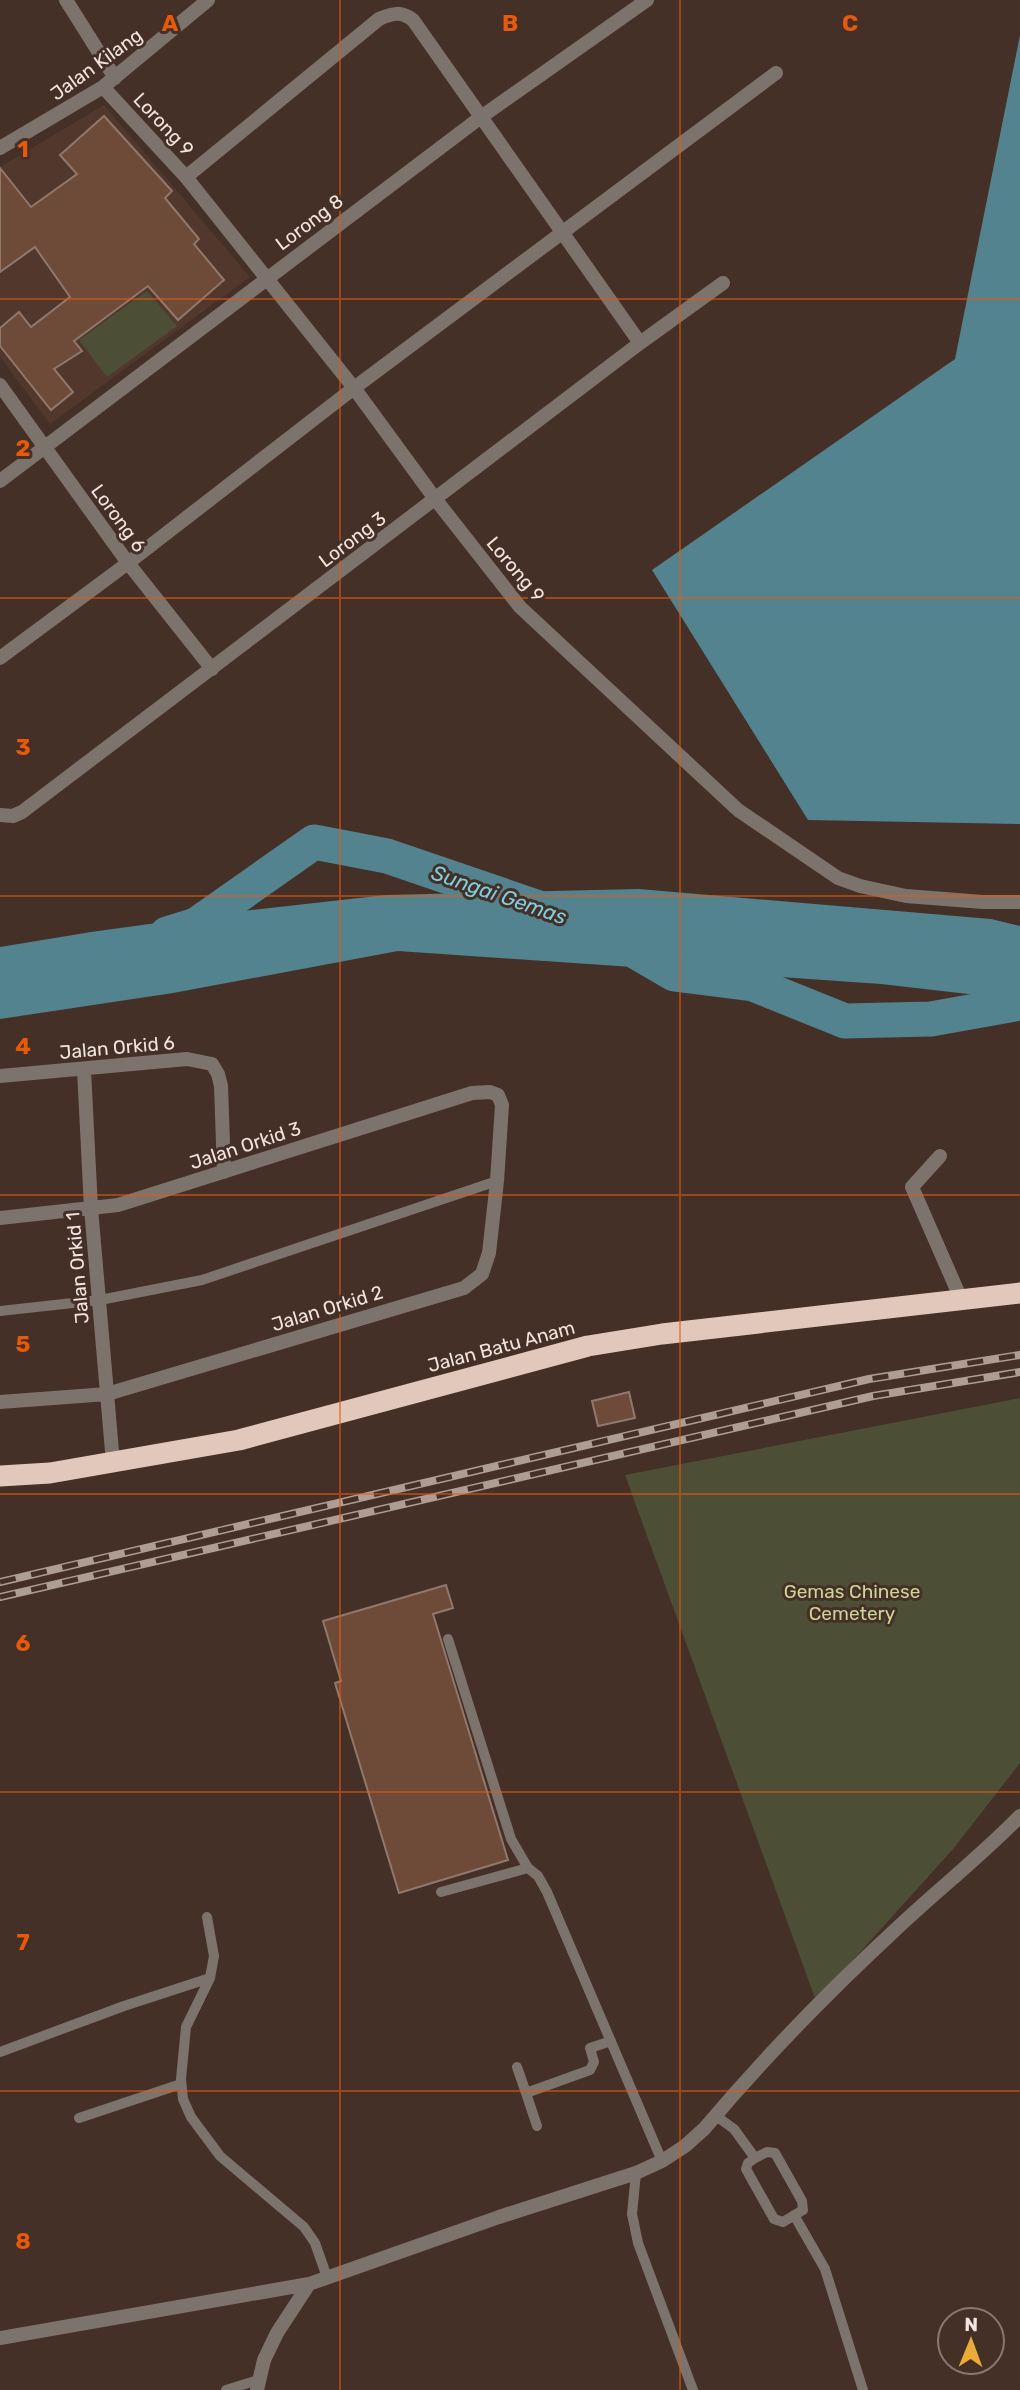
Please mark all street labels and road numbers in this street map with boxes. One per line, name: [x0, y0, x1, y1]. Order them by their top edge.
street label: Jalan Kilang: [46, 23, 147, 105]
street label: Lorong 9: [129, 88, 199, 161]
street label: Lorong 8: [271, 189, 348, 255]
street label: Lorong 6: [86, 480, 151, 557]
street label: Lorong 3: [314, 507, 390, 572]
street label: Lorong 9: [482, 532, 550, 607]
street label: Jalan Orkid 6: [58, 1031, 176, 1064]
street label: Jalan Orkid 3: [187, 1117, 304, 1174]
street label: Jalan Orkid 1: [61, 1211, 94, 1325]
street label: Jalan Orkid 2: [269, 1281, 386, 1336]
street label: Jalan Batu Anam: [425, 1316, 577, 1377]

